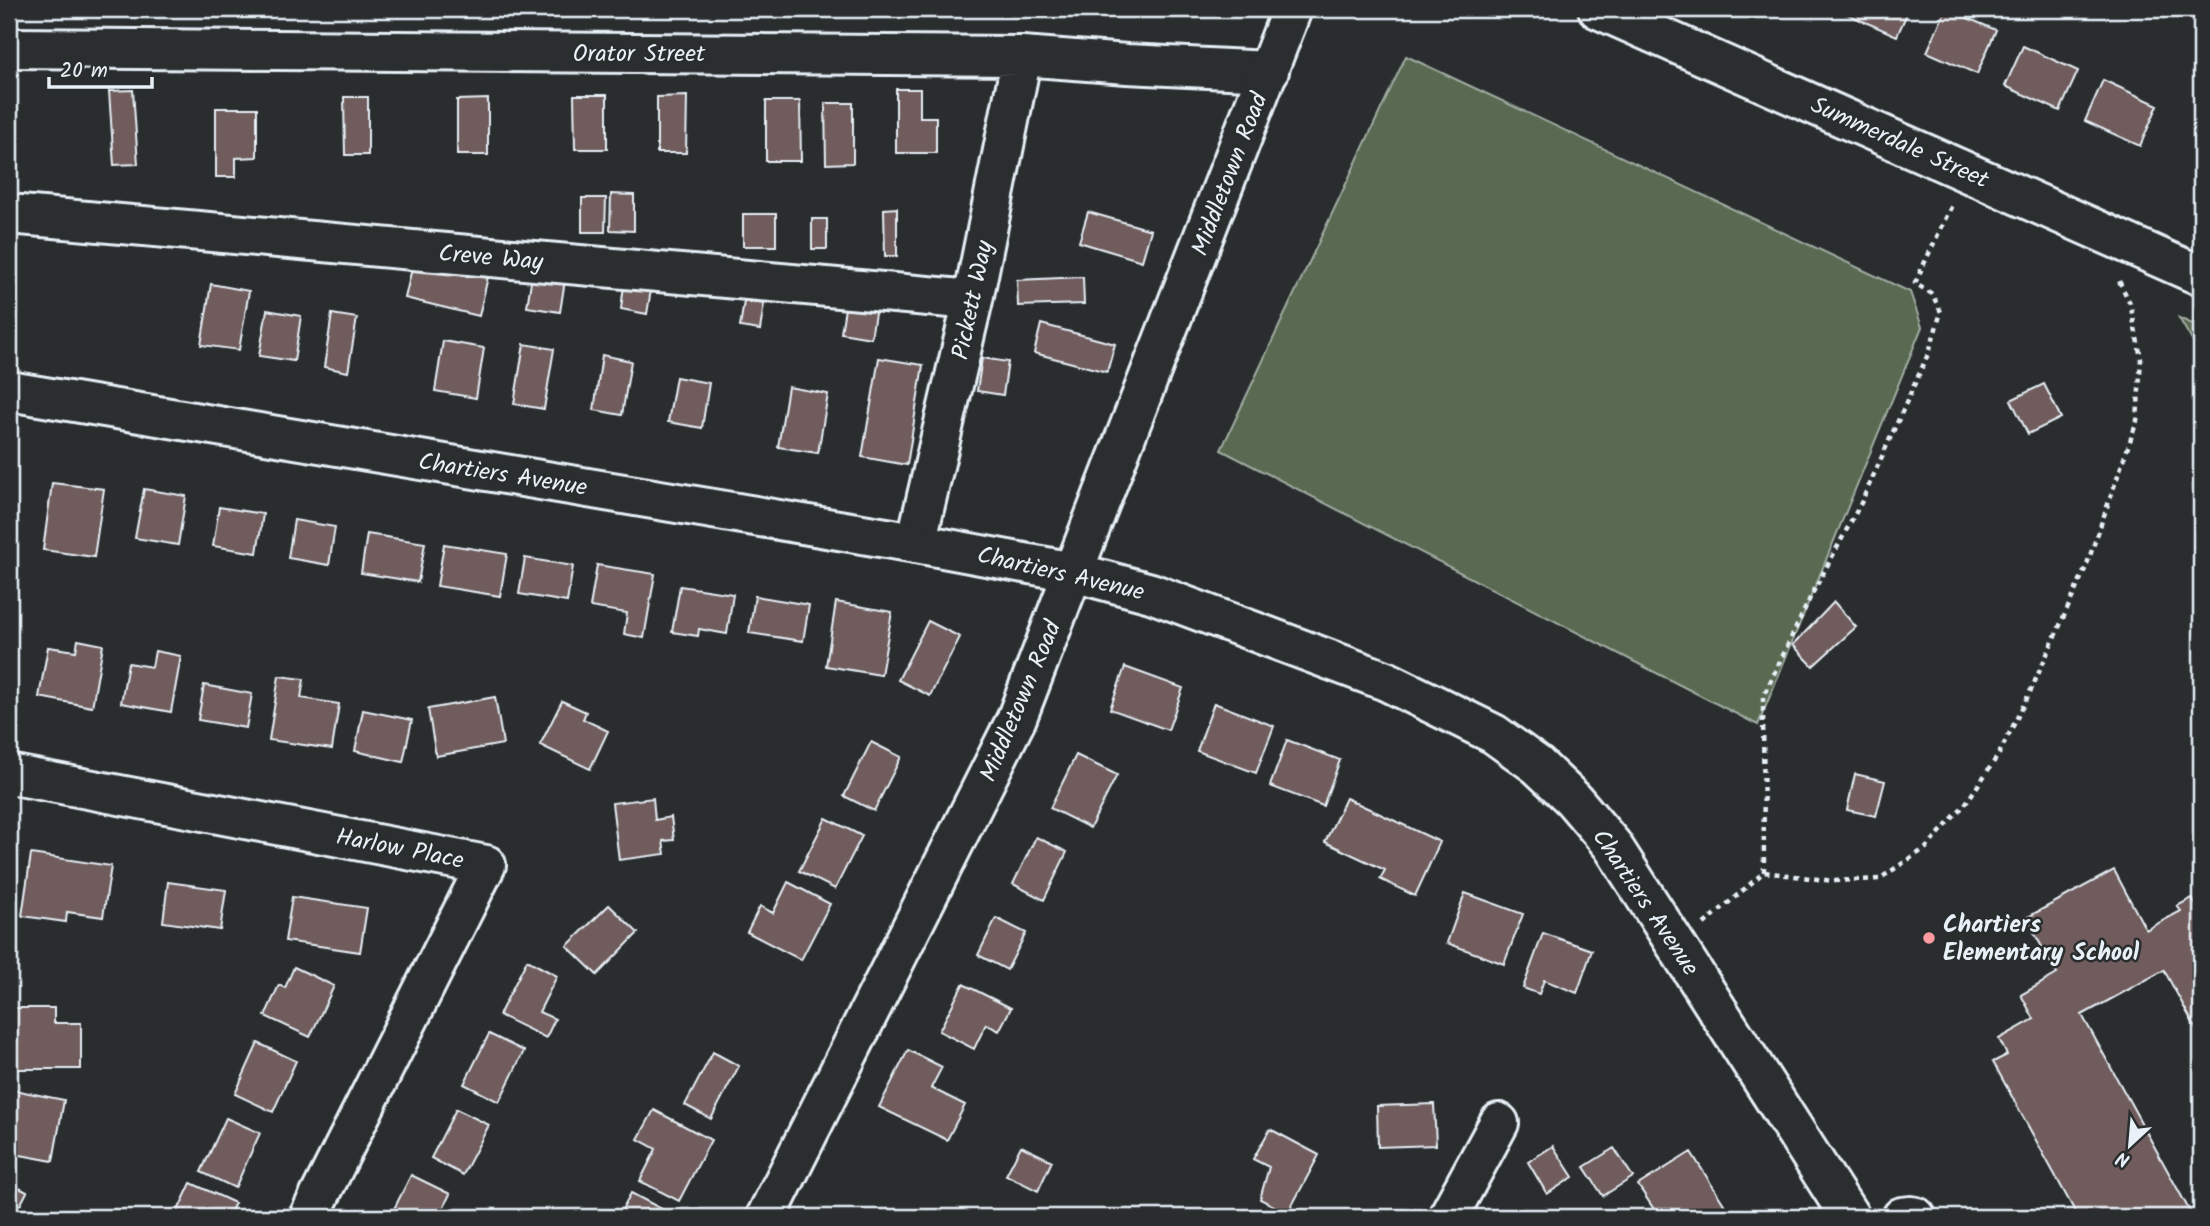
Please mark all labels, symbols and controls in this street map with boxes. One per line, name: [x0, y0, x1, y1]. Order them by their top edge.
street label: Orator Street: [573, 35, 706, 74]
scale bar: [49, 46, 152, 90]
text: 20 m: [60, 55, 108, 88]
street label: Middletown Road: [1181, 86, 1280, 262]
street label: Summerdale Street: [1804, 87, 1996, 200]
street label: Creve Way: [437, 234, 546, 283]
street label: Pickett Way: [942, 236, 1005, 364]
street label: Chartiers Avenue: [415, 443, 590, 508]
street label: Chartiers Avenue: [973, 536, 1148, 613]
street label: Middletown Road: [970, 614, 1073, 788]
street label: Harlow Place: [332, 818, 467, 881]
street label: Chartiers Avenue: [1581, 821, 1709, 985]
place label: Chartiers Elementary School: [1943, 906, 2140, 973]
marker: Chartiers Elementary School: [1921, 930, 1937, 946]
north arrow: [2094, 1110, 2164, 1180]
text: N: [2111, 1142, 2135, 1175]

